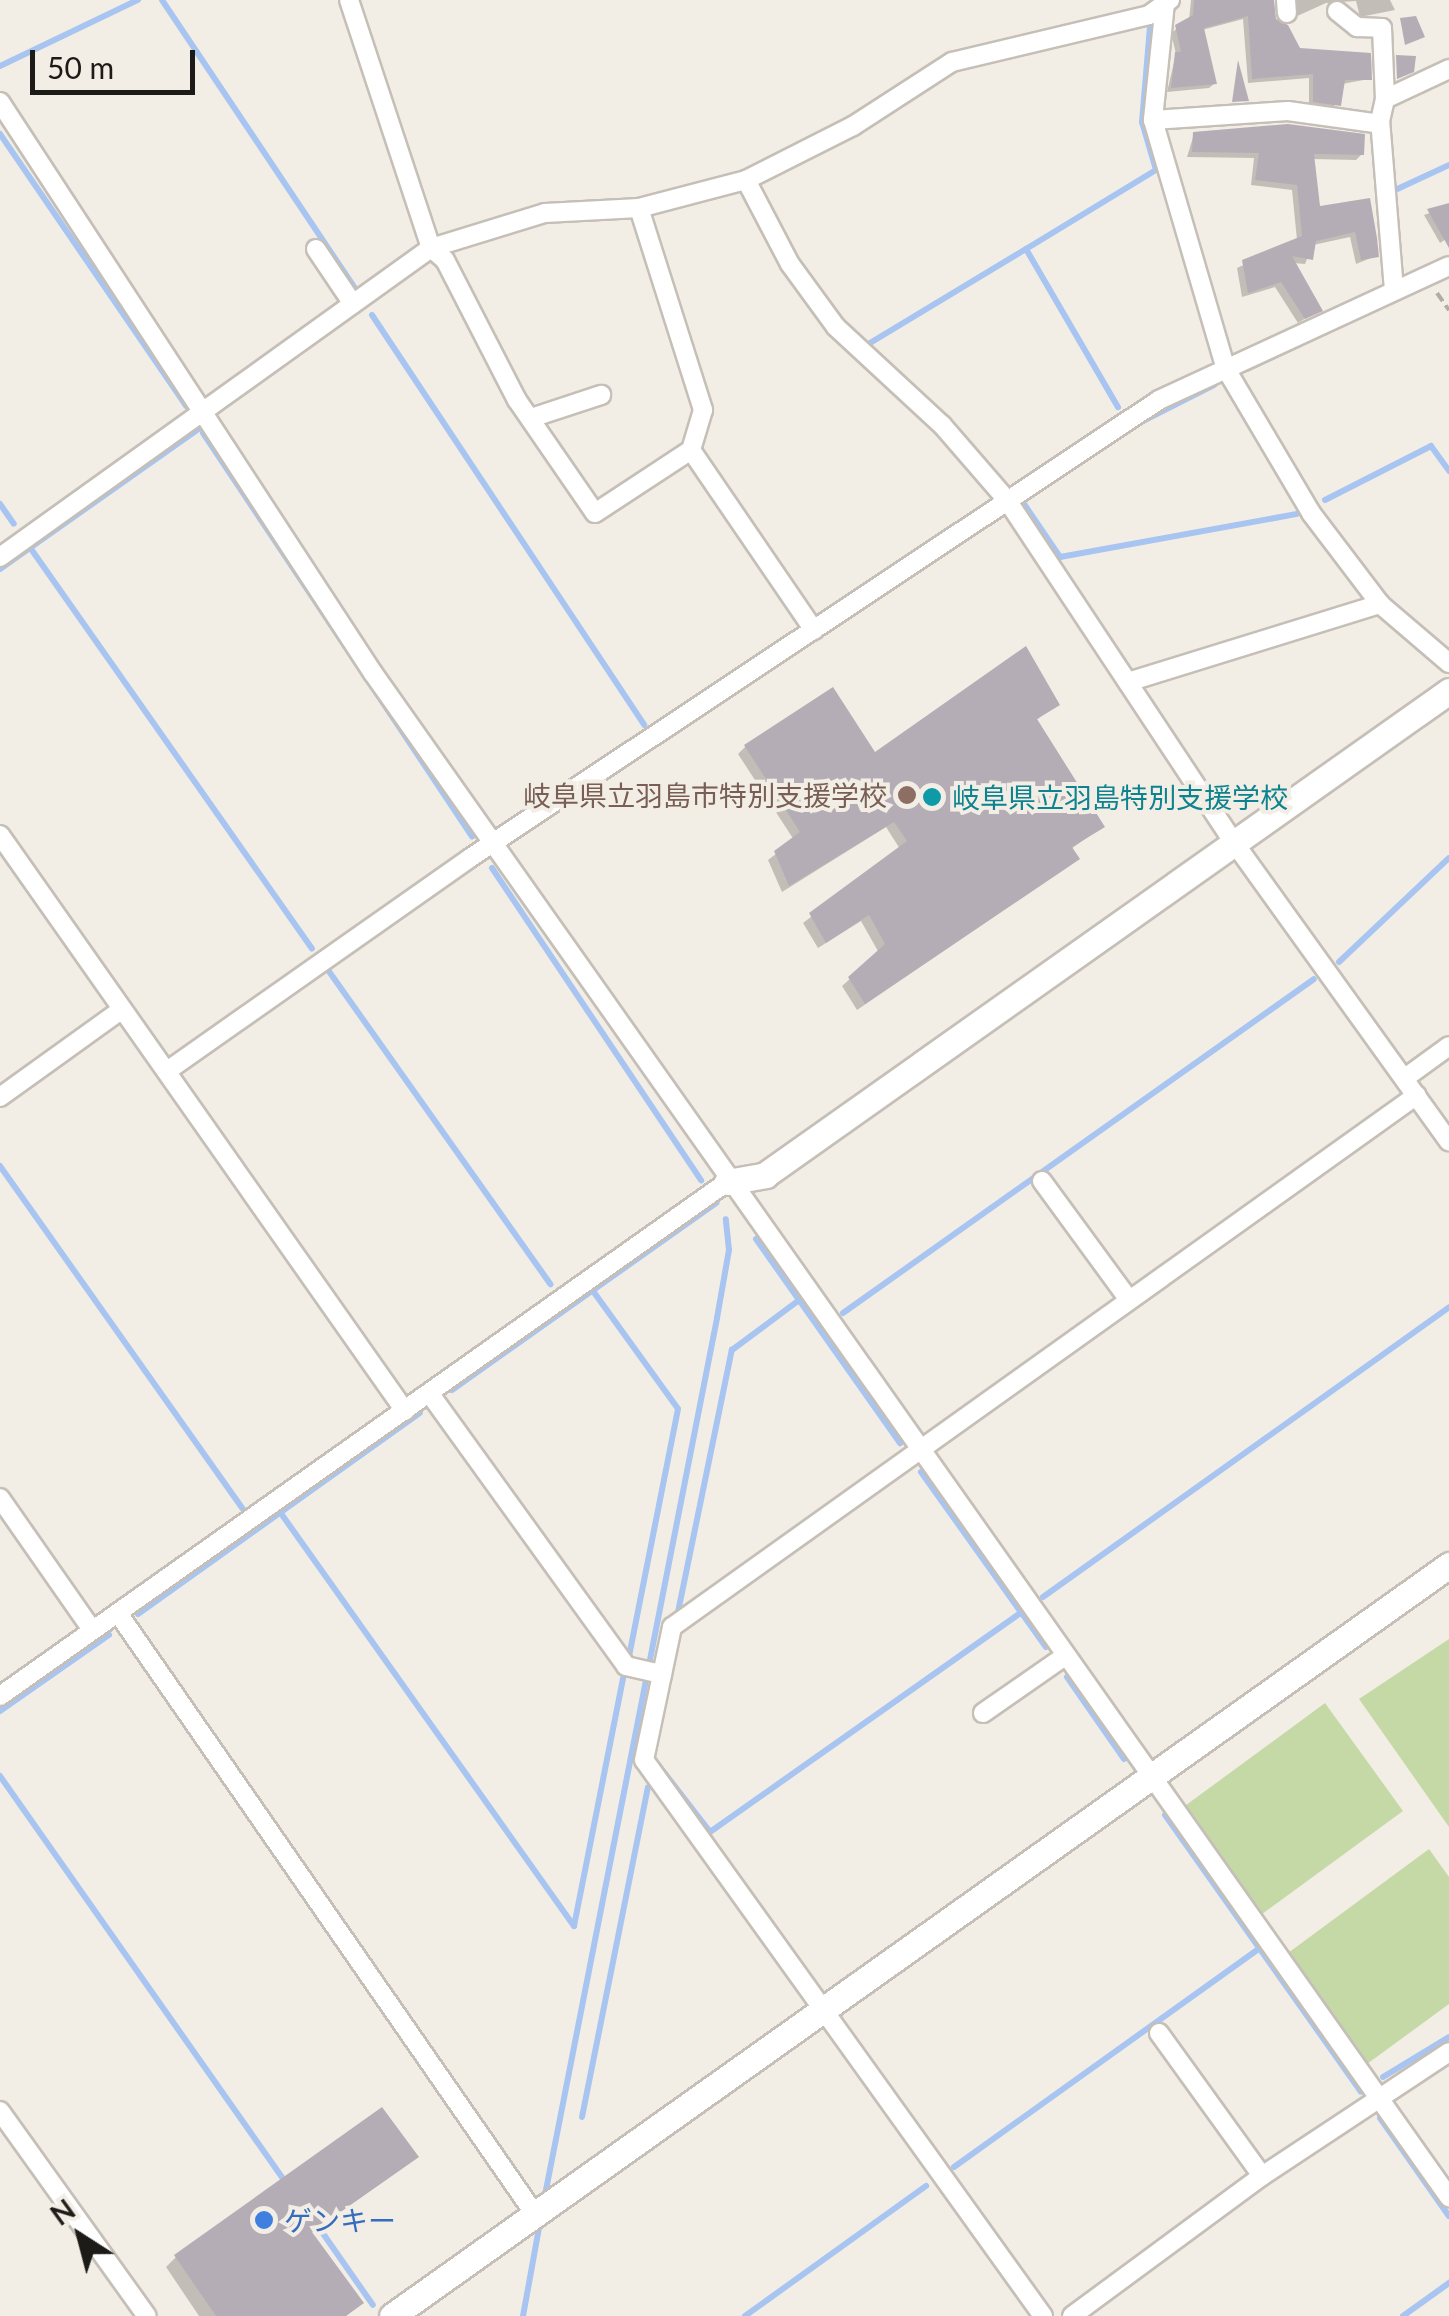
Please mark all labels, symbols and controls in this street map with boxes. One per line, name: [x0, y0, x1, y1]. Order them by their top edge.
scale bar: [35, 30, 200, 92]
text: 50 m: [47, 49, 114, 85]
place label: 岐阜県立羽島市特別支援学校: [523, 778, 887, 812]
place label: 岐阜県立羽島特別支援学校: [952, 780, 1288, 814]
marker: 岐阜県立羽島市特別支援学校: [896, 784, 918, 806]
marker: 岐阜県立羽島特別支援学校: [921, 786, 943, 808]
north arrow: [30, 2186, 130, 2286]
text: N: [44, 2192, 81, 2232]
place label: ゲンキー: [284, 2203, 396, 2237]
marker: ゲンキー: [253, 2209, 275, 2231]

